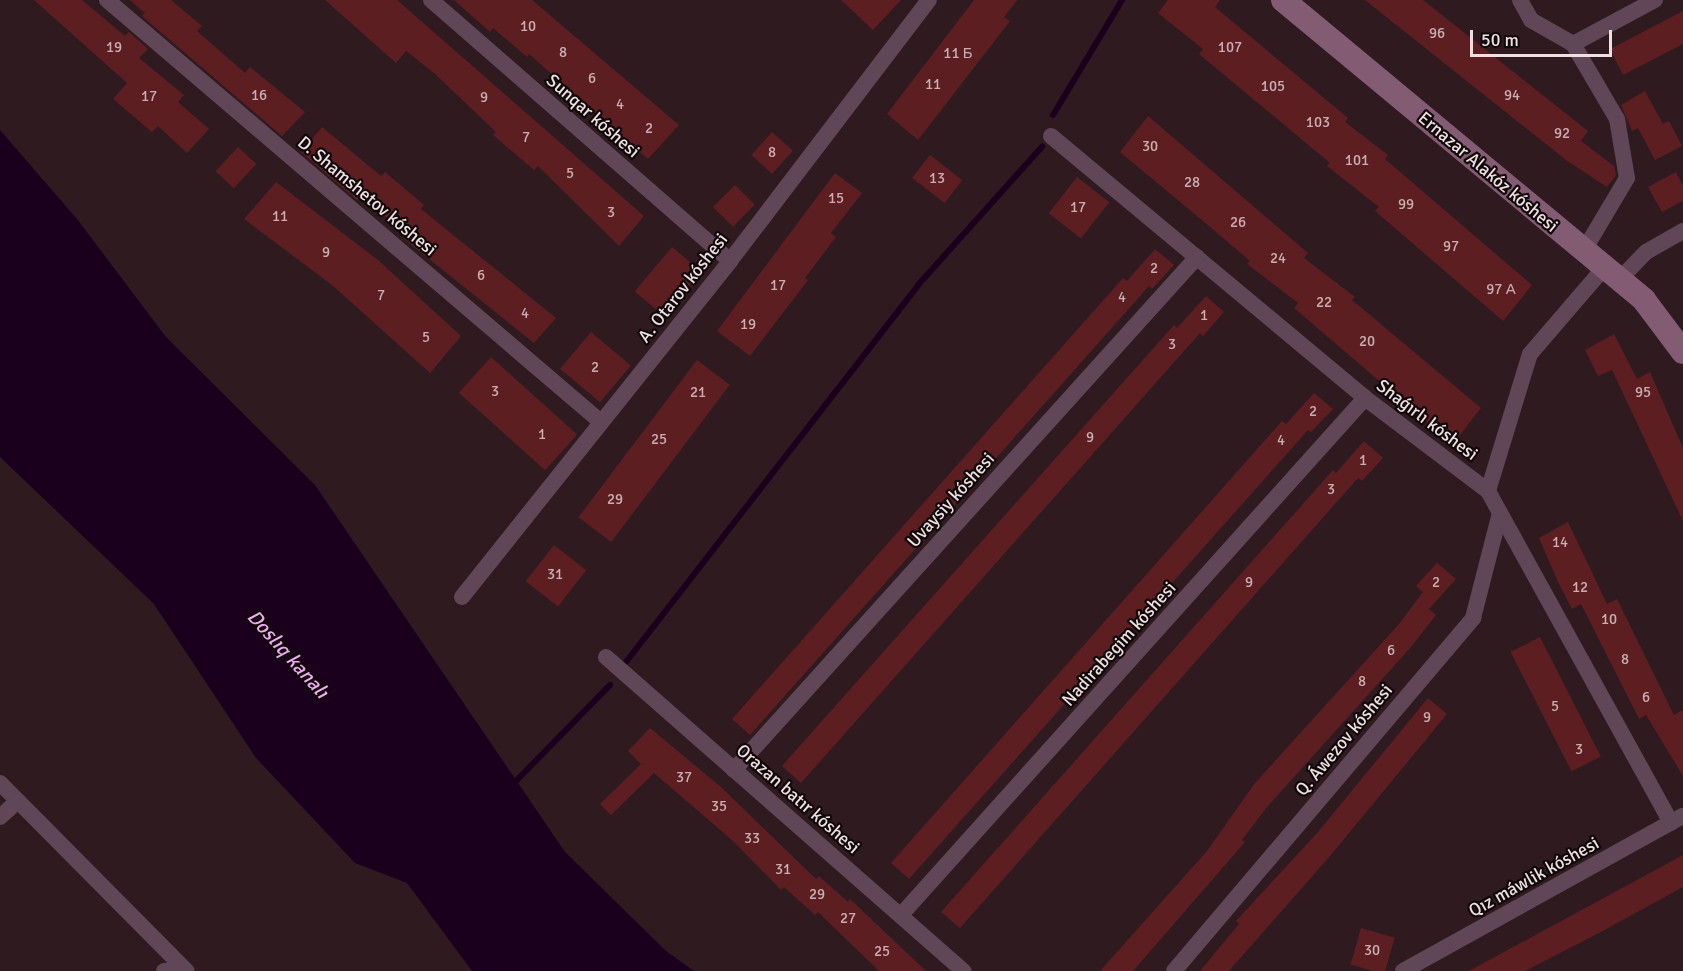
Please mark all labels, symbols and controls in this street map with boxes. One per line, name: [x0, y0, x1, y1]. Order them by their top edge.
house number: 10: [520, 18, 536, 36]
scale bar: [1473, 18, 1616, 56]
house number: 96: [1429, 25, 1445, 43]
text: 50 m: [1481, 29, 1519, 51]
house number: 19: [106, 39, 122, 57]
house number: 107: [1218, 39, 1242, 57]
house number: 8: [559, 44, 567, 62]
house number: 11 Б: [943, 45, 973, 63]
street label: Sunqar kóshesi: [542, 70, 644, 162]
house number: 6: [588, 70, 596, 88]
house number: 11: [925, 76, 941, 94]
house number: 105: [1261, 78, 1285, 96]
house number: 16: [251, 87, 267, 105]
house number: 94: [1504, 87, 1520, 105]
house number: 17: [141, 88, 157, 106]
house number: 9: [480, 89, 488, 107]
house number: 4: [616, 96, 624, 114]
street label: Ernazar Alakóz kóshesi: [1414, 107, 1562, 237]
house number: 103: [1306, 114, 1330, 132]
house number: 2: [645, 120, 653, 138]
house number: 92: [1554, 125, 1570, 143]
house number: 7: [522, 129, 530, 147]
street label: D. Shamshetov kóshesi: [293, 132, 441, 260]
house number: 30: [1142, 138, 1158, 156]
house number: 8: [768, 144, 776, 162]
house number: 101: [1345, 152, 1369, 170]
house number: 5: [566, 165, 574, 183]
house number: 13: [929, 170, 945, 188]
house number: 28: [1184, 174, 1200, 192]
house number: 15: [828, 190, 844, 208]
house number: 99: [1398, 196, 1414, 214]
house number: 17: [1070, 199, 1086, 217]
house number: 3: [607, 204, 615, 222]
house number: 11: [272, 208, 288, 226]
house number: 26: [1230, 214, 1246, 232]
street label: A. Otarov kóshesi: [634, 229, 732, 347]
house number: 97: [1443, 238, 1459, 256]
house number: 9: [322, 244, 330, 262]
house number: 24: [1270, 250, 1286, 268]
house number: 2: [1150, 260, 1158, 278]
house number: 6: [477, 267, 485, 285]
house number: 17: [770, 277, 786, 295]
house number: 97 А: [1486, 281, 1516, 299]
house number: 7: [377, 287, 385, 305]
house number: 4: [1118, 289, 1126, 307]
house number: 22: [1316, 294, 1332, 312]
house number: 4: [521, 305, 529, 323]
house number: 1: [1200, 307, 1208, 325]
house number: 19: [740, 316, 756, 334]
house number: 5: [422, 329, 430, 347]
house number: 20: [1359, 333, 1375, 351]
house number: 3: [1168, 336, 1176, 354]
house number: 2: [591, 359, 599, 377]
street label: Shaǵırlı kóshesi: [1372, 375, 1482, 465]
house number: 3: [491, 383, 499, 401]
house number: 21: [690, 384, 706, 402]
house number: 95: [1635, 384, 1651, 402]
house number: 2: [1309, 403, 1317, 421]
house number: 1: [538, 426, 546, 444]
house number: 9: [1086, 429, 1094, 447]
house number: 25: [651, 431, 667, 449]
house number: 4: [1277, 432, 1285, 450]
street label: Uvaysiy kóshesi: [903, 448, 999, 552]
house number: 1: [1359, 452, 1367, 470]
house number: 3: [1327, 481, 1335, 499]
house number: 29: [607, 491, 623, 509]
house number: 14: [1552, 534, 1568, 552]
house number: 31: [547, 566, 563, 584]
house number: 9: [1245, 574, 1253, 592]
house number: 2: [1432, 574, 1440, 592]
street label: Nadirabegim kóshesi: [1057, 577, 1181, 711]
house number: 12: [1572, 579, 1588, 597]
water label: Doslıq kanalı: [242, 605, 334, 703]
house number: 10: [1601, 611, 1617, 629]
house number: 6: [1387, 642, 1395, 660]
house number: 8: [1621, 651, 1629, 669]
house number: 8: [1358, 673, 1366, 691]
street label: Q. Áwezov kóshesi: [1291, 680, 1397, 800]
house number: 6: [1642, 689, 1650, 707]
house number: 5: [1551, 698, 1559, 716]
house number: 9: [1423, 709, 1431, 727]
street label: Orazan batır kóshesi: [732, 740, 864, 858]
house number: 3: [1575, 741, 1583, 759]
house number: 37: [676, 769, 692, 787]
house number: 35: [711, 798, 727, 816]
house number: 33: [744, 830, 760, 848]
street label: Qız máwlik kóshesi: [1465, 832, 1603, 922]
house number: 31: [775, 861, 791, 879]
house number: 29: [809, 886, 825, 904]
house number: 27: [840, 910, 856, 928]
house number: 30: [1364, 942, 1380, 960]
house number: 25: [874, 943, 890, 961]

